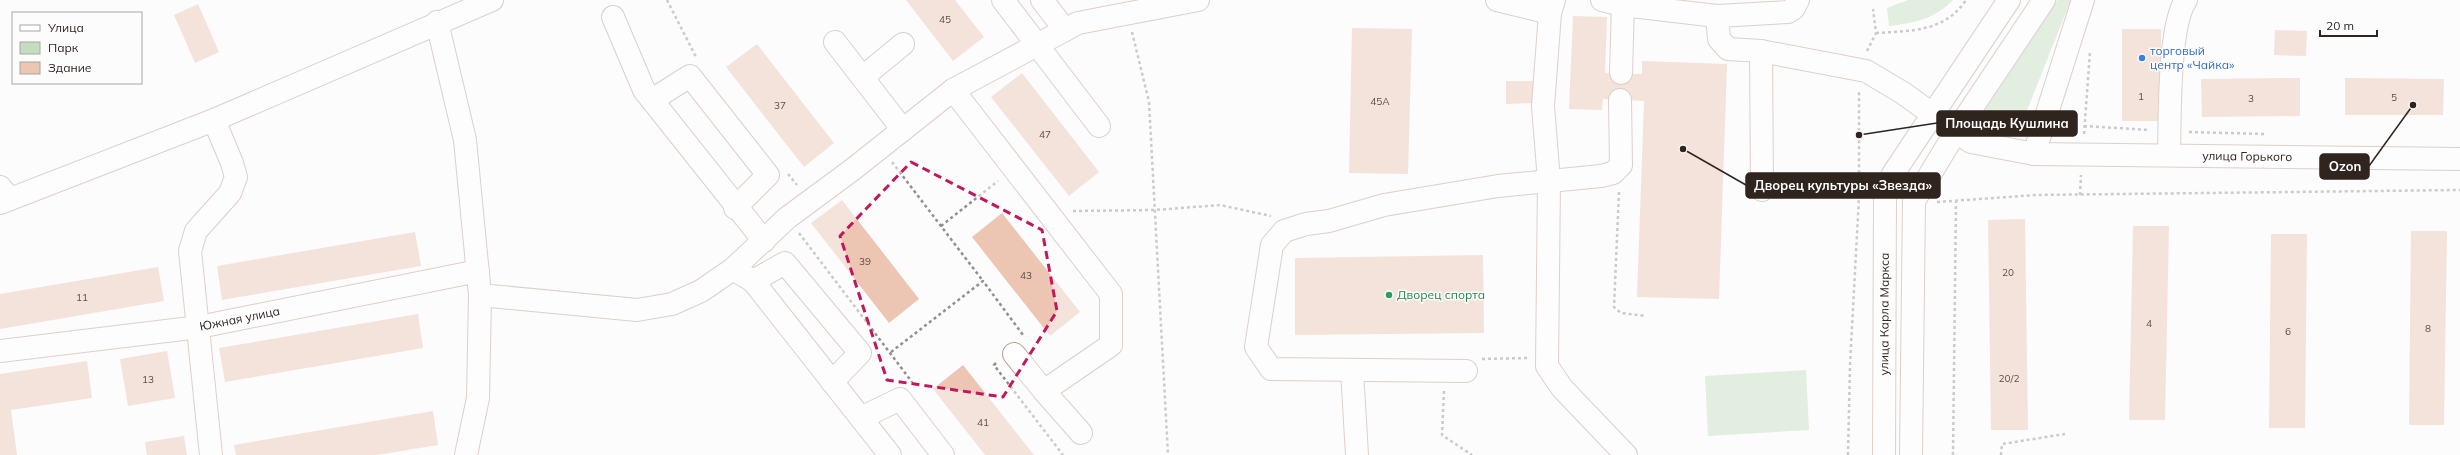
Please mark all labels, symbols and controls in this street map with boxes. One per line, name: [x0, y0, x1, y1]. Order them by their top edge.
legend: [12, 12, 142, 84]
scale bar: [2320, 12, 2377, 38]
house number: 45: [939, 13, 951, 26]
text: 20 m: [2326, 18, 2354, 33]
text: Улица: [47, 20, 84, 35]
text: Парк: [48, 40, 79, 55]
place label: торговый центр «Чайка»: [2150, 43, 2235, 72]
marker: торговый центр «Чайка»: [2137, 53, 2147, 63]
text: Здание: [48, 60, 92, 75]
house number: 1: [2138, 90, 2144, 103]
house number: 5: [2391, 91, 2397, 104]
house number: 3: [2248, 92, 2254, 105]
house number: 45А: [1370, 95, 1390, 108]
house number: 37: [774, 99, 786, 112]
callout: Площадь Кушлина: [1937, 111, 2077, 136]
text: Площадь Кушлина: [1945, 115, 2069, 132]
house number: 47: [1039, 128, 1051, 141]
street label: улица Горького: [2202, 148, 2292, 164]
callout: Ozon: [2320, 154, 2369, 179]
text: Ozon: [2329, 158, 2361, 174]
callout: Дворец культуры «Звезда»: [1746, 173, 1940, 198]
text: Дворец культуры «Звезда»: [1754, 177, 1932, 194]
street label: улица Карла Маркса: [1876, 253, 1892, 375]
house number: 39: [859, 255, 871, 268]
house number: 20: [2002, 266, 2014, 279]
house number: 43: [1020, 269, 1032, 282]
place label: Дворец спорта: [1397, 287, 1485, 302]
marker: Дворец спорта: [1384, 290, 1394, 300]
house number: 11: [76, 291, 88, 304]
street label: Южная улица: [198, 303, 281, 334]
house number: 4: [2146, 317, 2152, 330]
house number: 8: [2425, 322, 2431, 335]
house number: 6: [2285, 325, 2291, 338]
house number: 20/2: [1999, 372, 2019, 385]
house number: 13: [142, 373, 154, 386]
house number: 41: [977, 416, 989, 429]

